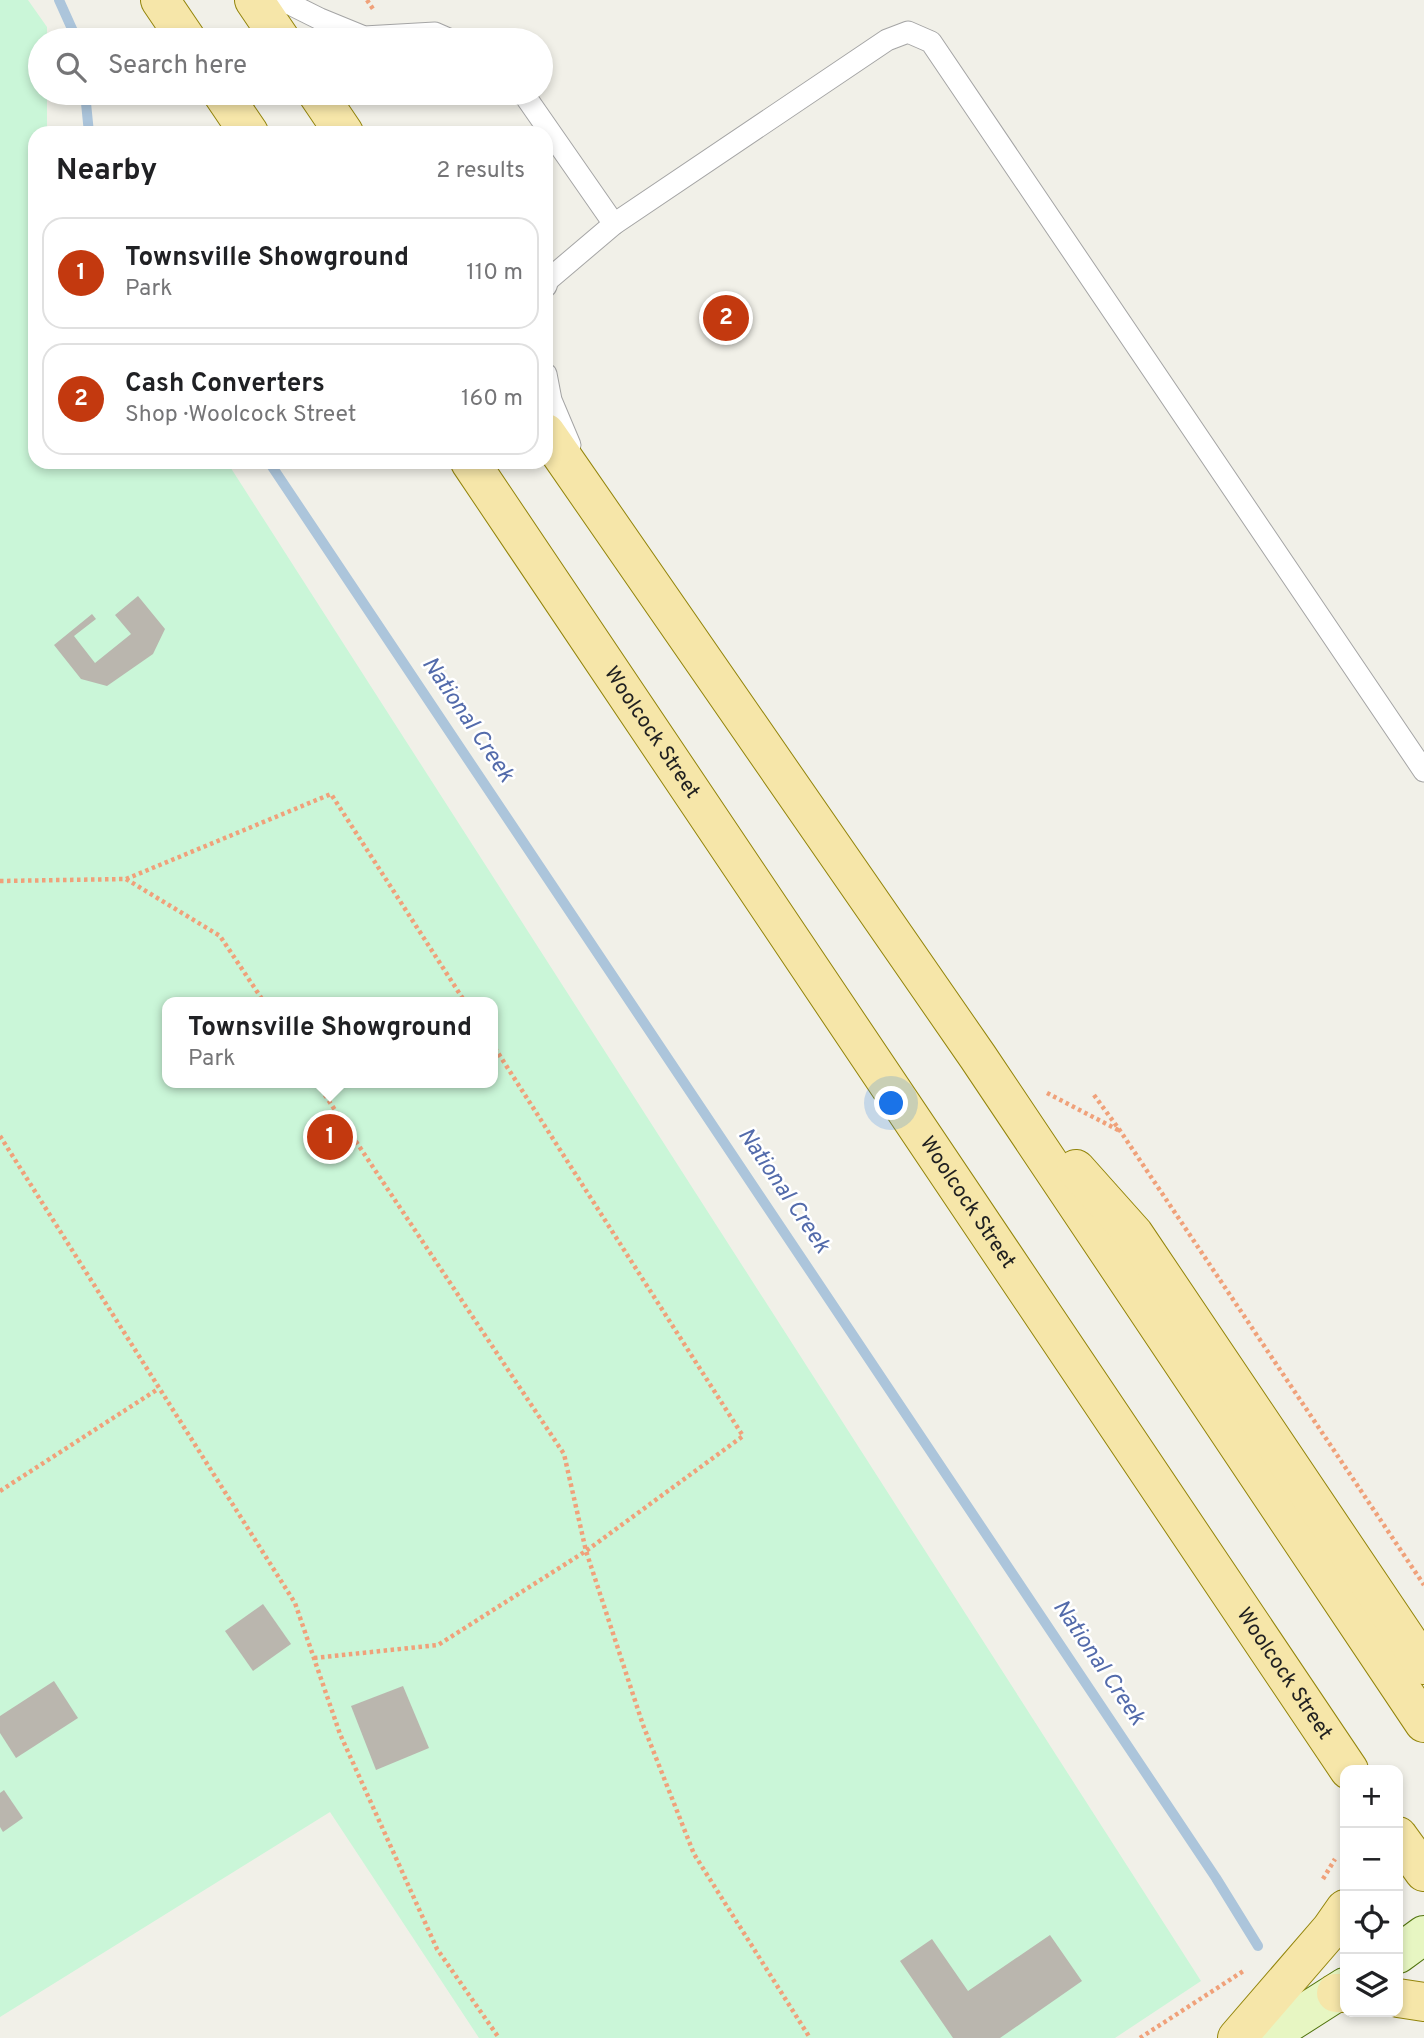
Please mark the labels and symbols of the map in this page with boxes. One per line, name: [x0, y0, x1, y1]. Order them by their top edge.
pin: 2: [703, 292, 749, 344]
water label: National Creek: [414, 652, 520, 789]
street label: Woolcock Street: [598, 661, 706, 804]
your location: [874, 1086, 908, 1120]
pin: 1: [307, 1111, 353, 1163]
water label: National Creek: [730, 1123, 836, 1260]
street label: Woolcock Street: [913, 1131, 1022, 1274]
water label: National Creek: [1045, 1595, 1151, 1732]
street label: Woolcock Street: [1230, 1602, 1338, 1745]

